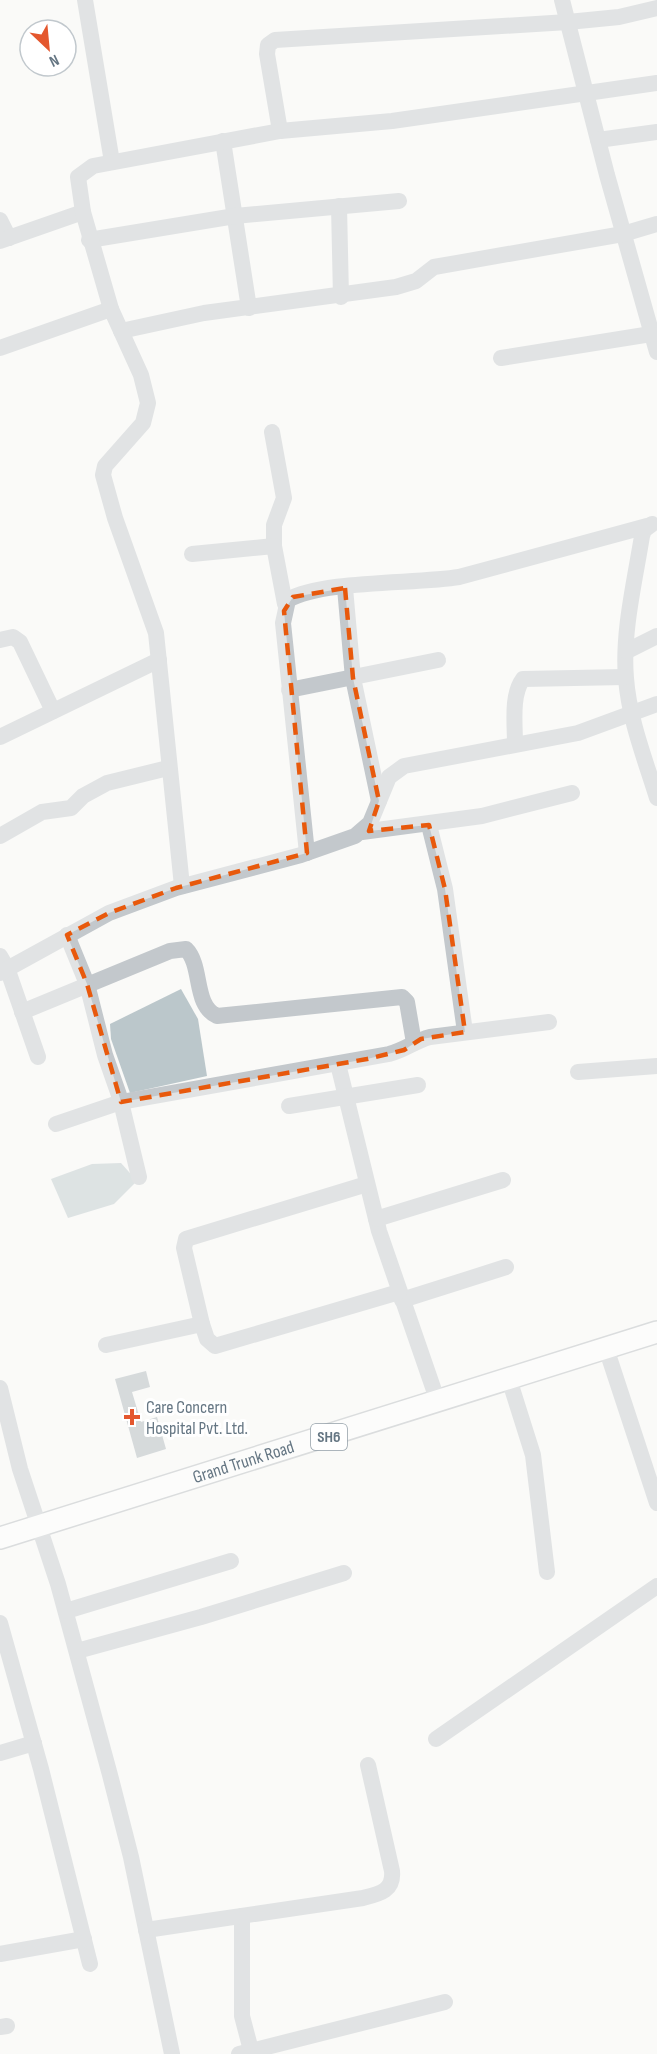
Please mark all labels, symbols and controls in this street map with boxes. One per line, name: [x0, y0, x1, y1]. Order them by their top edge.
north arrow: [18, 18, 78, 78]
text: N: [46, 50, 62, 71]
place label: Care Concern Hospital Pvt. Ltd.: [146, 1397, 248, 1439]
marker: Care Concern Hospital Pvt. Ltd.: [123, 1408, 141, 1426]
road number: SH6: [311, 1424, 347, 1450]
street label: Grand Trunk Road: [190, 1436, 297, 1487]

